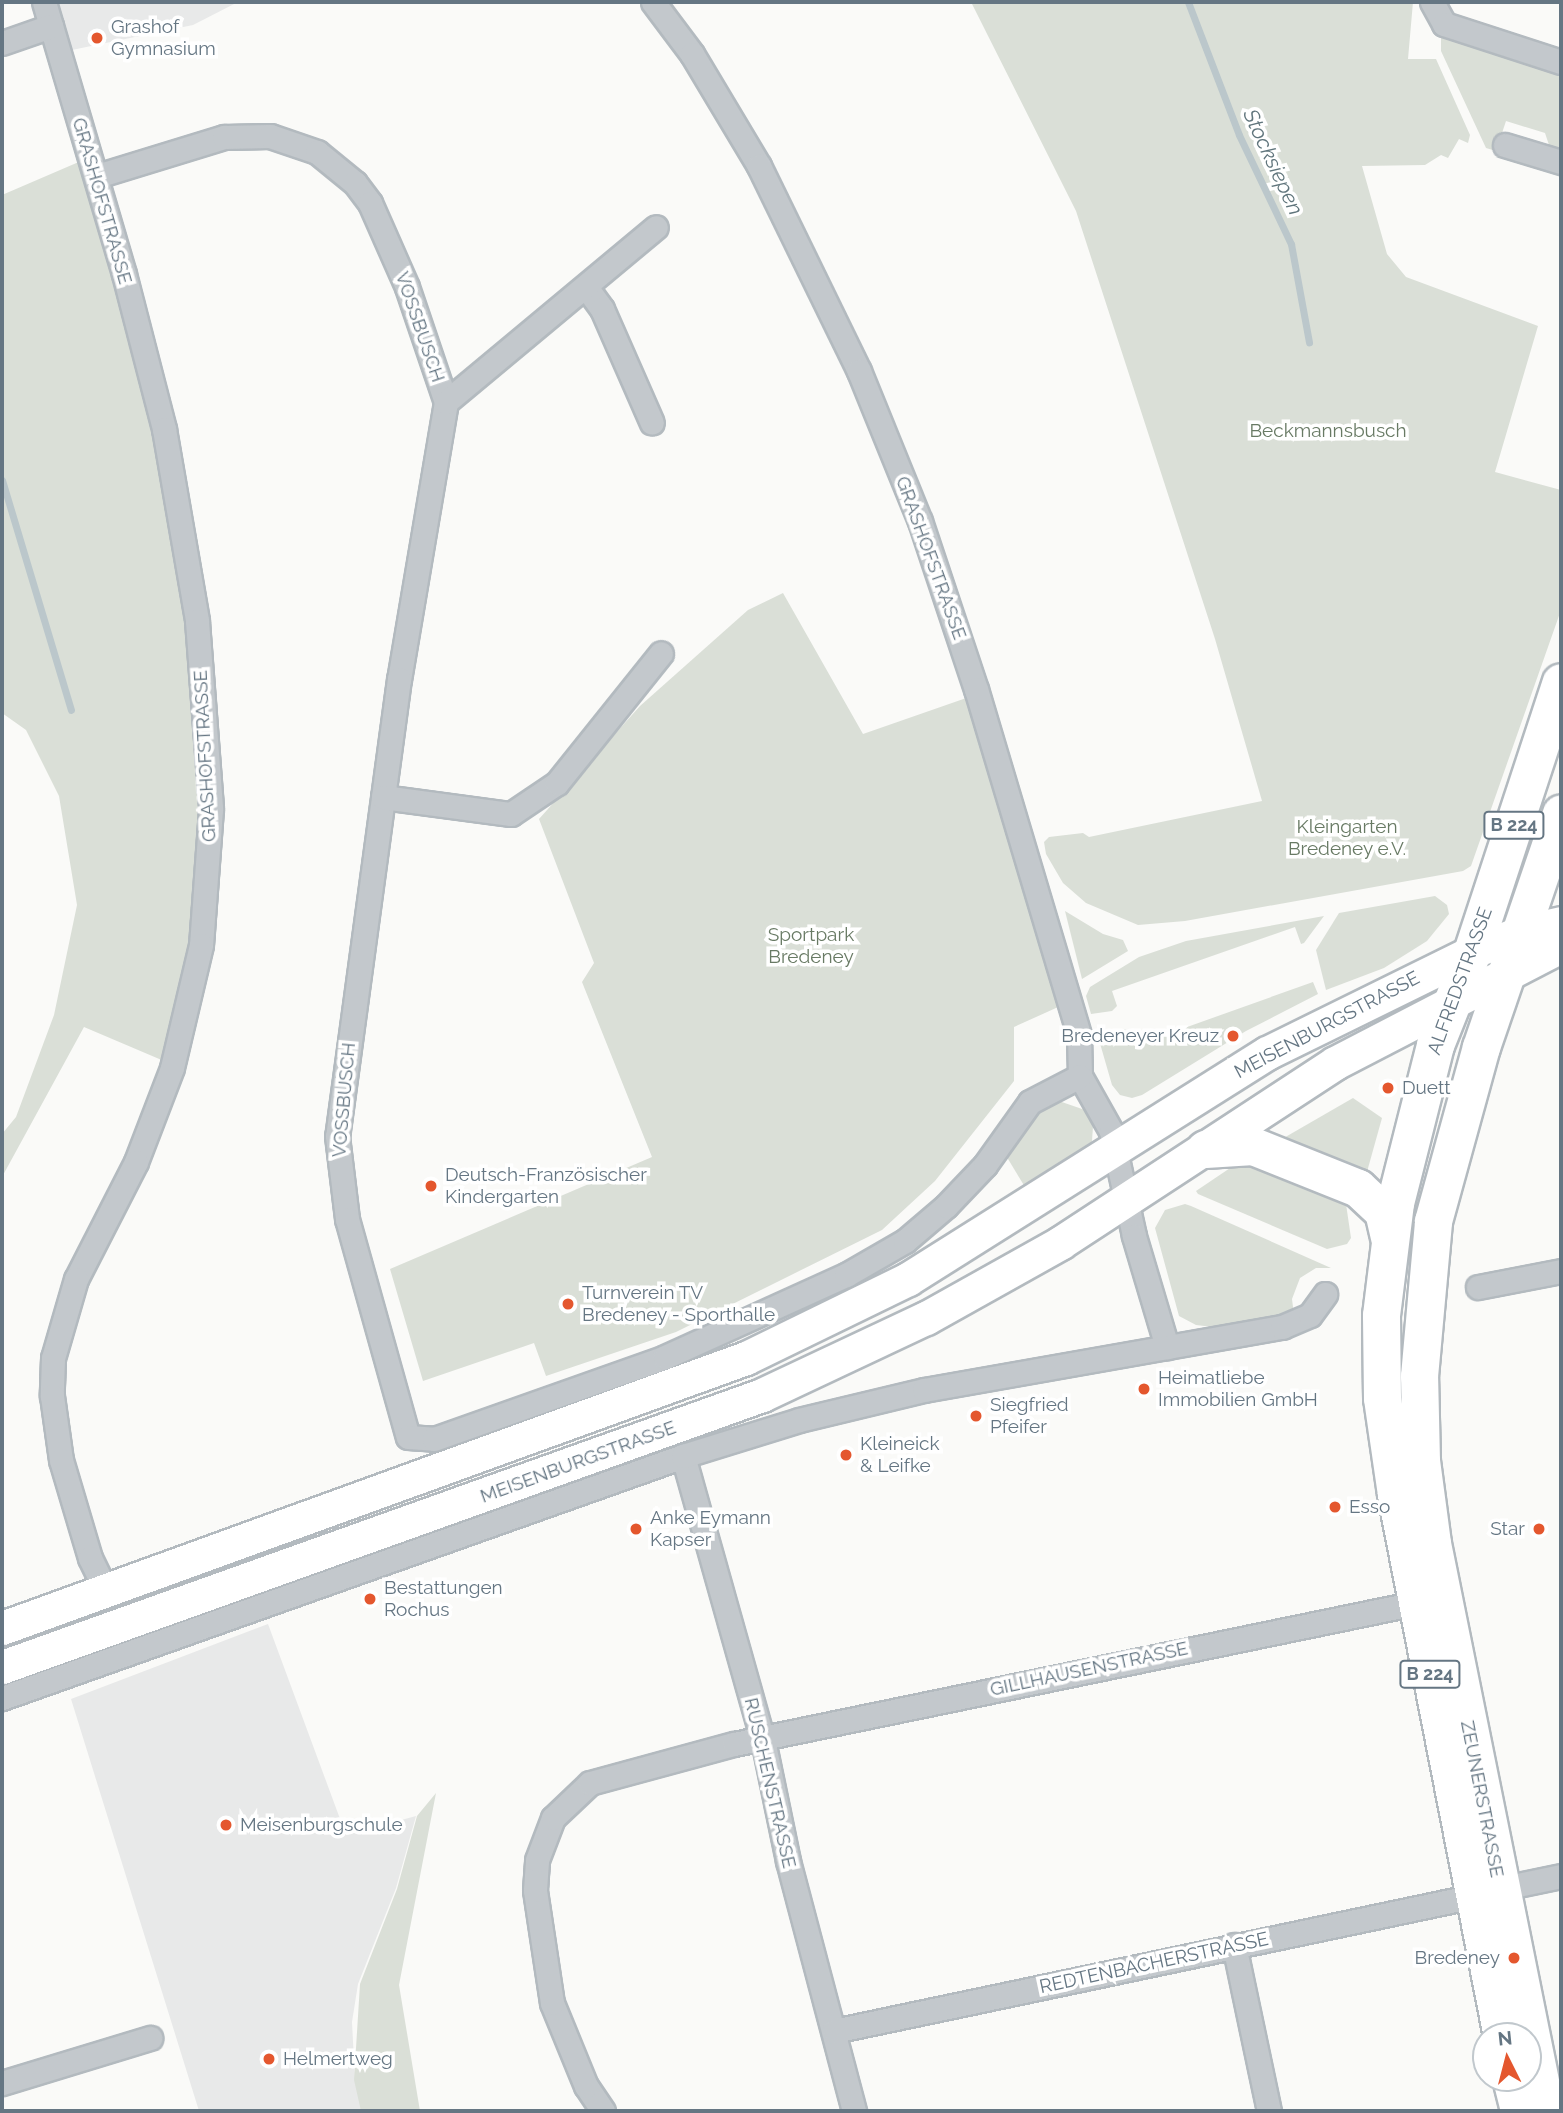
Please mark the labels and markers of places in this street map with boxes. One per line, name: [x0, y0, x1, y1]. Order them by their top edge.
place label: Grashof Gymnasium: [111, 16, 216, 60]
marker: Grashof Gymnasium: [89, 30, 105, 46]
place label: Bredeneyer Kreuz: [1061, 1025, 1219, 1047]
marker: Bredeneyer Kreuz: [1225, 1028, 1241, 1044]
place label: Duett: [1402, 1077, 1451, 1099]
marker: Duett: [1380, 1080, 1396, 1096]
place label: Deutsch-Französischer Kindergarten: [445, 1164, 647, 1208]
marker: Deutsch-Französischer Kindergarten: [423, 1178, 439, 1194]
place label: Turnverein TV Bredeney - Sporthalle: [582, 1282, 776, 1326]
marker: Turnverein TV Bredeney - Sporthalle: [560, 1296, 576, 1312]
place label: Heimatliebe Immobilien GmbH: [1158, 1367, 1318, 1411]
marker: Heimatliebe Immobilien GmbH: [1136, 1381, 1152, 1397]
place label: Siegfried Pfeifer: [990, 1394, 1069, 1438]
marker: Siegfried Pfeifer: [968, 1408, 984, 1424]
place label: Kleineick & Leifke: [860, 1433, 940, 1477]
marker: Kleineick & Leifke: [838, 1447, 854, 1463]
place label: Esso: [1349, 1496, 1390, 1518]
marker: Esso: [1327, 1499, 1343, 1515]
place label: Anke Eymann Kapser: [650, 1507, 771, 1551]
place label: Star: [1490, 1518, 1525, 1540]
marker: Anke Eymann Kapser: [628, 1521, 644, 1537]
marker: Star: [1531, 1521, 1547, 1537]
place label: Bestattungen Rochus: [384, 1577, 503, 1621]
marker: Bestattungen Rochus: [362, 1591, 378, 1607]
place label: Meisenburgschule: [240, 1814, 403, 1836]
marker: Meisenburgschule: [218, 1817, 234, 1833]
place label: Bredeney: [1415, 1947, 1500, 1969]
marker: Bredeney: [1506, 1950, 1522, 1966]
place label: Helmertweg: [283, 2048, 393, 2070]
marker: Helmertweg: [261, 2051, 277, 2067]

